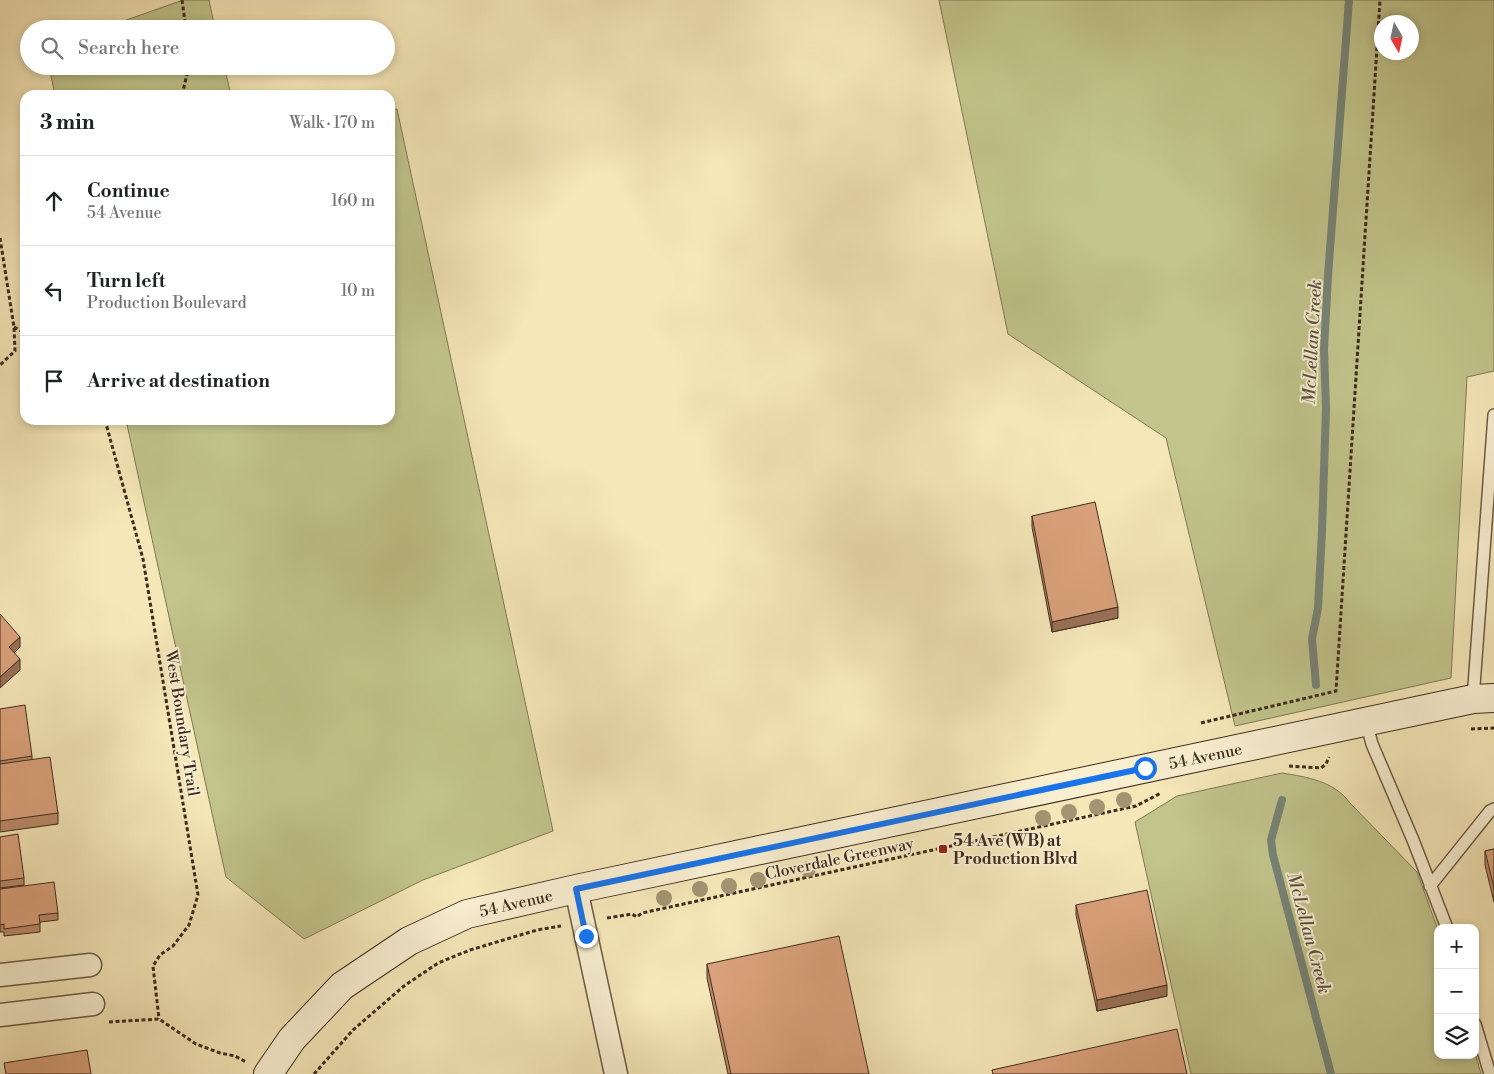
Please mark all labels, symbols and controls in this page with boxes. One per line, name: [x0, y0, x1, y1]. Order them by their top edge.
north arrow: [1374, 15, 1419, 60]
search box: [20, 20, 395, 75]
icon: search: [38, 34, 66, 62]
text: Search here: [78, 36, 179, 60]
text: 3 min: [40, 110, 95, 136]
text: Walk · 170 m: [289, 113, 375, 133]
text: Continue: [87, 179, 170, 203]
icon: ahead: [40, 187, 68, 215]
text: 160 m: [331, 191, 375, 211]
text: 54 Avenue: [87, 203, 162, 223]
text: Turn left: [87, 269, 166, 293]
icon: left: [40, 277, 68, 305]
water label: McLellan Creek: [1298, 279, 1327, 405]
text: 10 m: [341, 281, 375, 301]
text: Production Boulevard: [87, 293, 247, 313]
icon: arrive: [40, 367, 68, 395]
text: Arrive at destination: [87, 369, 270, 393]
street label: West Boundary Trail: [160, 648, 203, 798]
street label: 54 Avenue: [1167, 739, 1244, 774]
route start: [1134, 757, 1157, 780]
place label: 54 Ave (WB) at Production Blvd: [953, 831, 1078, 869]
street label: Cloverdale Greenway: [763, 833, 916, 884]
marker: 54 Ave (WB) at Production Blvd: [937, 843, 949, 855]
water label: McLellan Creek: [1281, 870, 1336, 996]
street label: 54 Avenue: [477, 886, 555, 922]
map controls: [1434, 924, 1479, 1059]
button: +: [1434, 924, 1479, 969]
route end: [575, 925, 598, 948]
button: −: [1434, 969, 1479, 1014]
button: layers: [1434, 1014, 1479, 1059]

